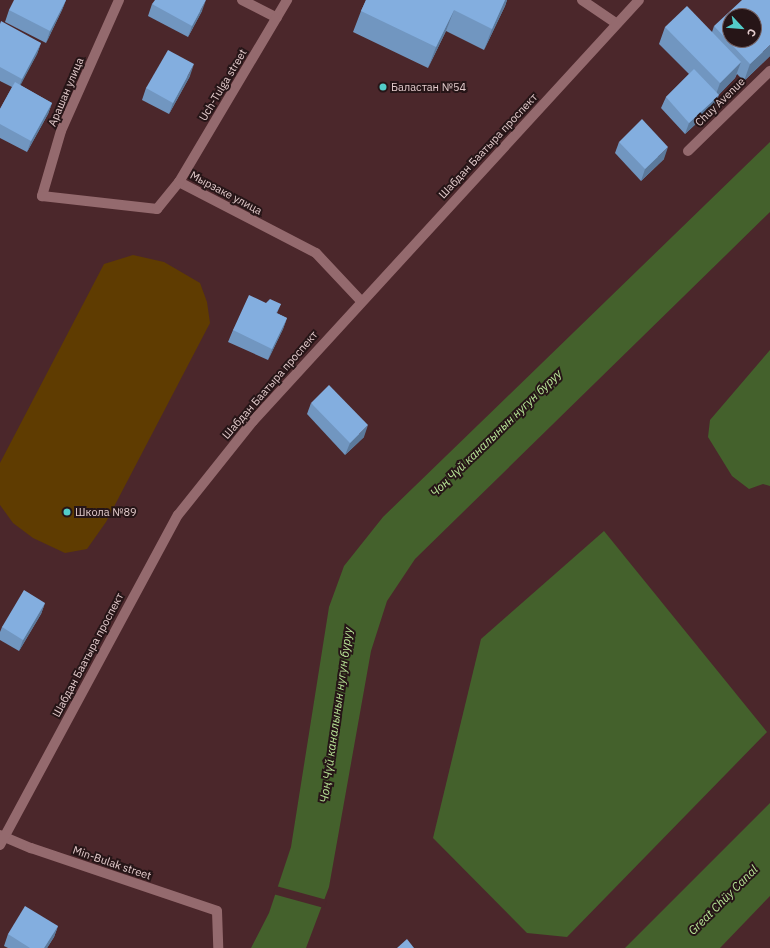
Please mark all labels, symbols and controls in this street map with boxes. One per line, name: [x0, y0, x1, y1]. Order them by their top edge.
north arrow: [722, 8, 762, 48]
text: С: [744, 27, 760, 39]
street label: Uch-Tulga street: [196, 47, 250, 123]
street label: Арашан улица: [46, 56, 86, 128]
street label: Chuy Avenue: [692, 75, 748, 129]
place label: Баластан №54: [391, 80, 466, 94]
marker: Баластан №54: [378, 82, 388, 92]
street label: Шабдан Баатыра проспект: [436, 91, 540, 201]
street label: Мырзаке улица: [188, 168, 264, 218]
street label: Шабдан Баатыра проспект: [220, 328, 320, 442]
water label: Чоң Чүй каналынын нугун буруу: [427, 366, 565, 500]
place label: Школа №89: [75, 505, 137, 519]
marker: Школа №89: [62, 507, 72, 517]
street label: Шабдан Баатыра проспект: [50, 591, 126, 719]
water label: Чоң Чүй каналынын нугун буруу: [317, 626, 355, 804]
street label: Min-Bulak street: [71, 843, 153, 883]
water label: Great Chüy Canal: [685, 862, 761, 938]

